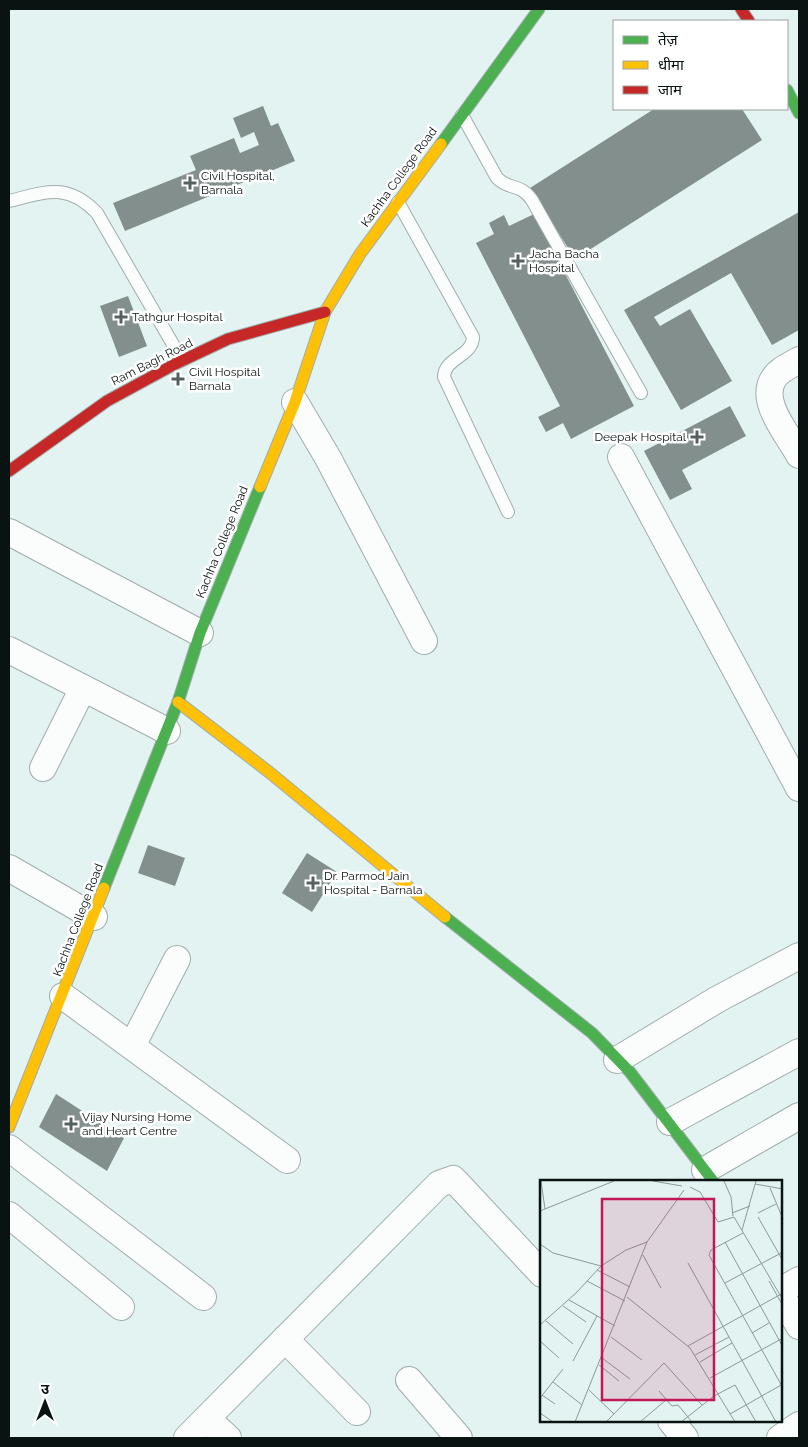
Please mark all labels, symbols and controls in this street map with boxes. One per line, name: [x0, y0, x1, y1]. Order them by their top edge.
legend: [613, 20, 788, 110]
text: तेज़: [658, 31, 679, 49]
text: धीमा: [658, 56, 685, 74]
text: जाम: [658, 81, 683, 99]
street label: Kachha College Road: [358, 124, 440, 230]
place label: Civil Hospital, Barnala: [201, 169, 275, 197]
marker: Civil Hospital, Barnala: [183, 176, 197, 190]
place label: Jacha Bacha Hospital: [529, 247, 599, 275]
marker: Jacha Bacha Hospital: [511, 254, 525, 268]
marker: Tathgur Hospital: [114, 310, 128, 324]
place label: Tathgur Hospital: [132, 310, 223, 324]
street label: Ram Bagh Road: [109, 336, 195, 388]
place label: Civil Hospital Barnala: [189, 365, 261, 393]
marker: Civil Hospital Barnala: [171, 372, 185, 386]
place label: Deepak Hospital: [594, 430, 687, 444]
marker: Deepak Hospital: [690, 430, 704, 444]
street label: Kachha College Road: [193, 484, 251, 600]
street label: Kachha College Road: [50, 862, 106, 978]
place label: Dr. Parmod Jain Hospital - Barnala: [324, 869, 422, 897]
marker: Dr. Parmod Jain Hospital - Barnala: [306, 876, 320, 890]
place label: Vijay Nursing Home and Heart Centre: [82, 1110, 192, 1138]
marker: Vijay Nursing Home and Heart Centre: [64, 1117, 78, 1131]
inset map: [540, 1180, 783, 1422]
north arrow: [20, 1377, 70, 1427]
text: उ: [41, 1381, 50, 1397]

